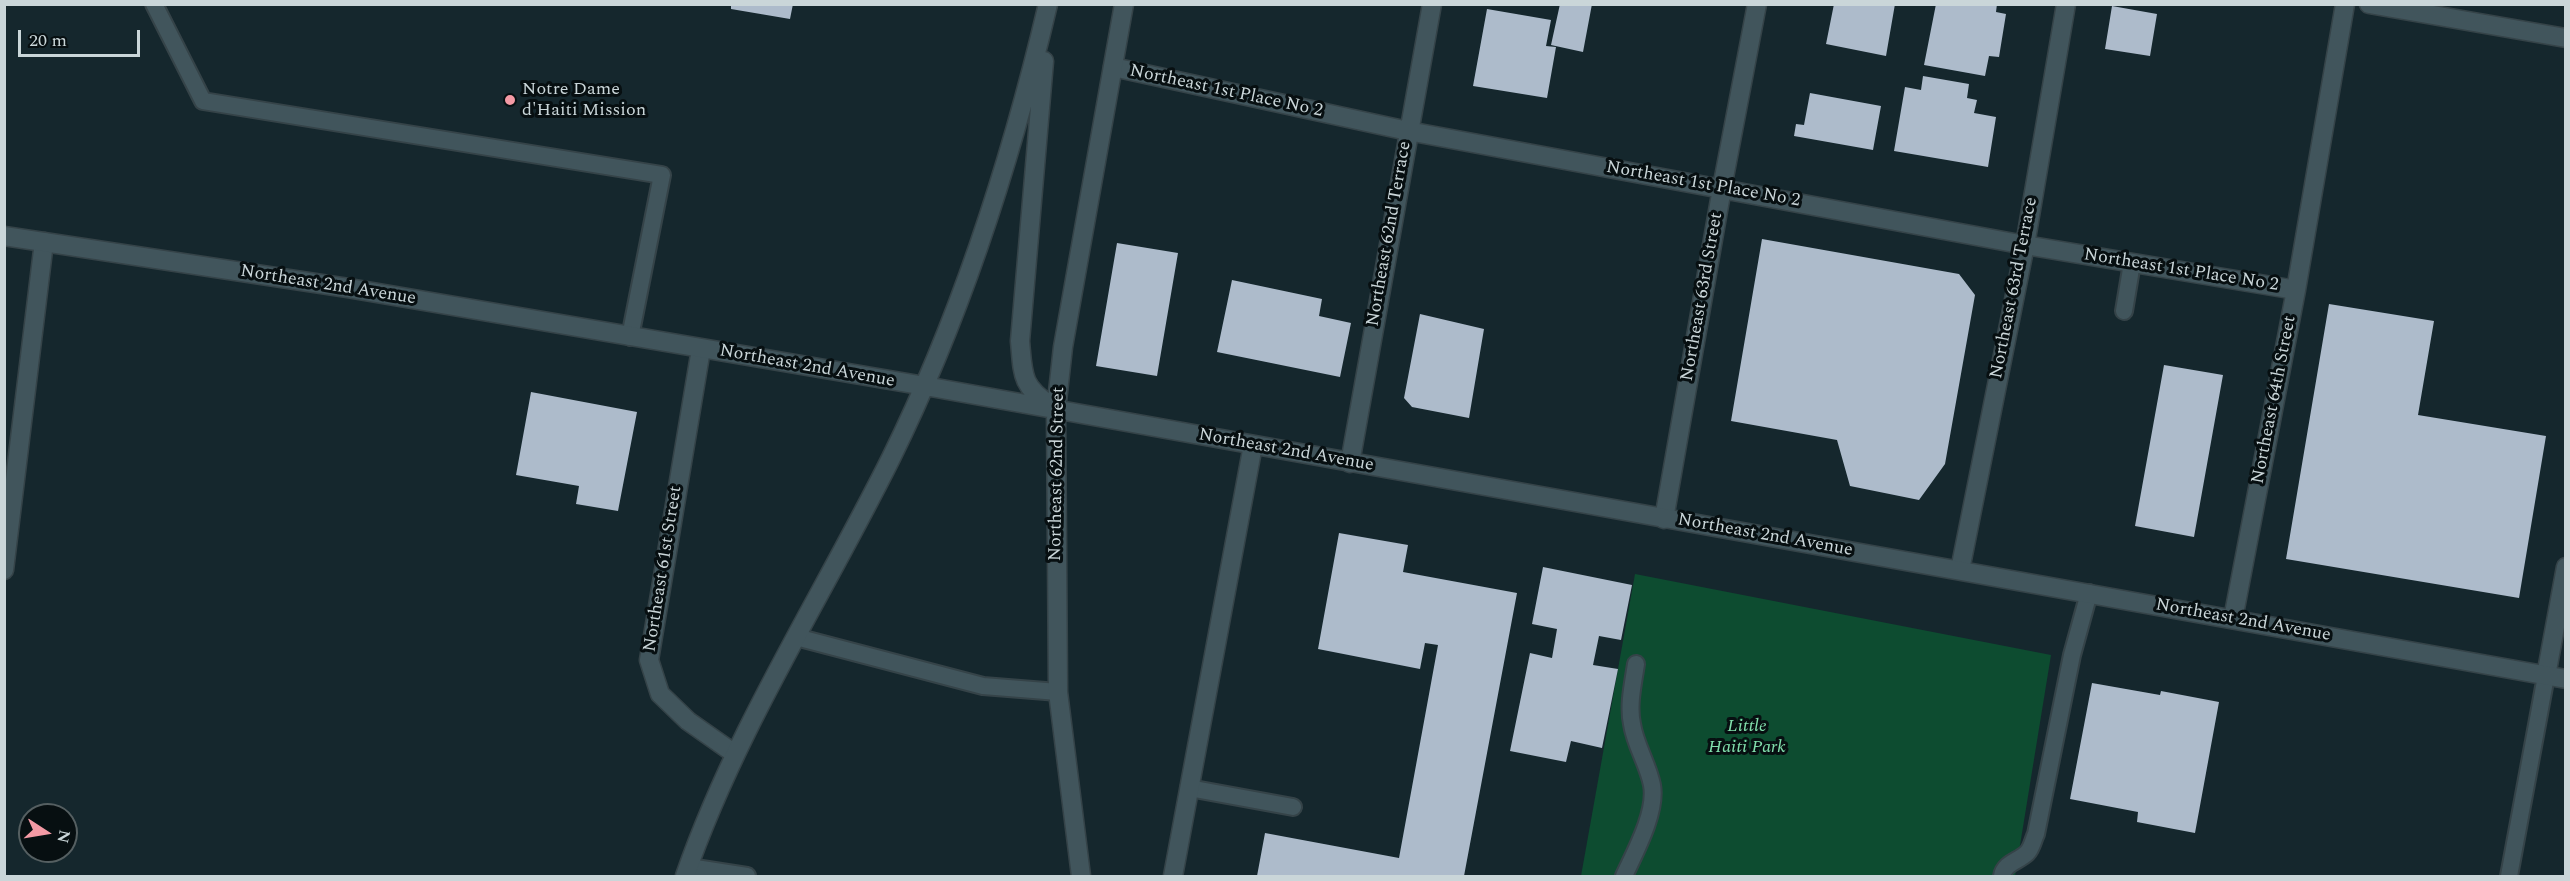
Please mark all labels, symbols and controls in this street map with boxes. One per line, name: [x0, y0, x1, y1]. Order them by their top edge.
scale bar: [21, 18, 142, 56]
text: 20 m: [29, 27, 67, 54]
street label: Northeast 1st Place No 2: [1128, 61, 1324, 123]
place label: Notre Dame d'Haiti Mission: [522, 79, 646, 122]
marker: Notre Dame d'Haiti Mission: [503, 93, 517, 107]
street label: Northeast 62nd Terrace: [1363, 140, 1417, 328]
street label: Northeast 1st Place No 2: [1604, 157, 1802, 213]
street label: Northeast 63rd Terrace: [1987, 195, 2043, 381]
street label: Northeast 63rd Street: [1678, 211, 1728, 383]
street label: Northeast 1st Place No 2: [2082, 245, 2280, 297]
street label: Northeast 2nd Avenue: [239, 261, 417, 311]
street label: Northeast 64th Street: [2248, 314, 2302, 486]
street label: Northeast 2nd Avenue: [718, 341, 896, 393]
street label: Northeast 62nd Street: [1046, 387, 1070, 561]
street label: Northeast 2nd Avenue: [1197, 425, 1375, 477]
street label: Northeast 61st Street: [640, 484, 688, 654]
street label: Northeast 2nd Avenue: [1676, 510, 1854, 562]
street label: Northeast 2nd Avenue: [2154, 595, 2332, 647]
park label: Little Haiti Park: [1708, 716, 1786, 758]
north arrow: [18, 803, 78, 863]
text: N: [51, 827, 77, 845]

